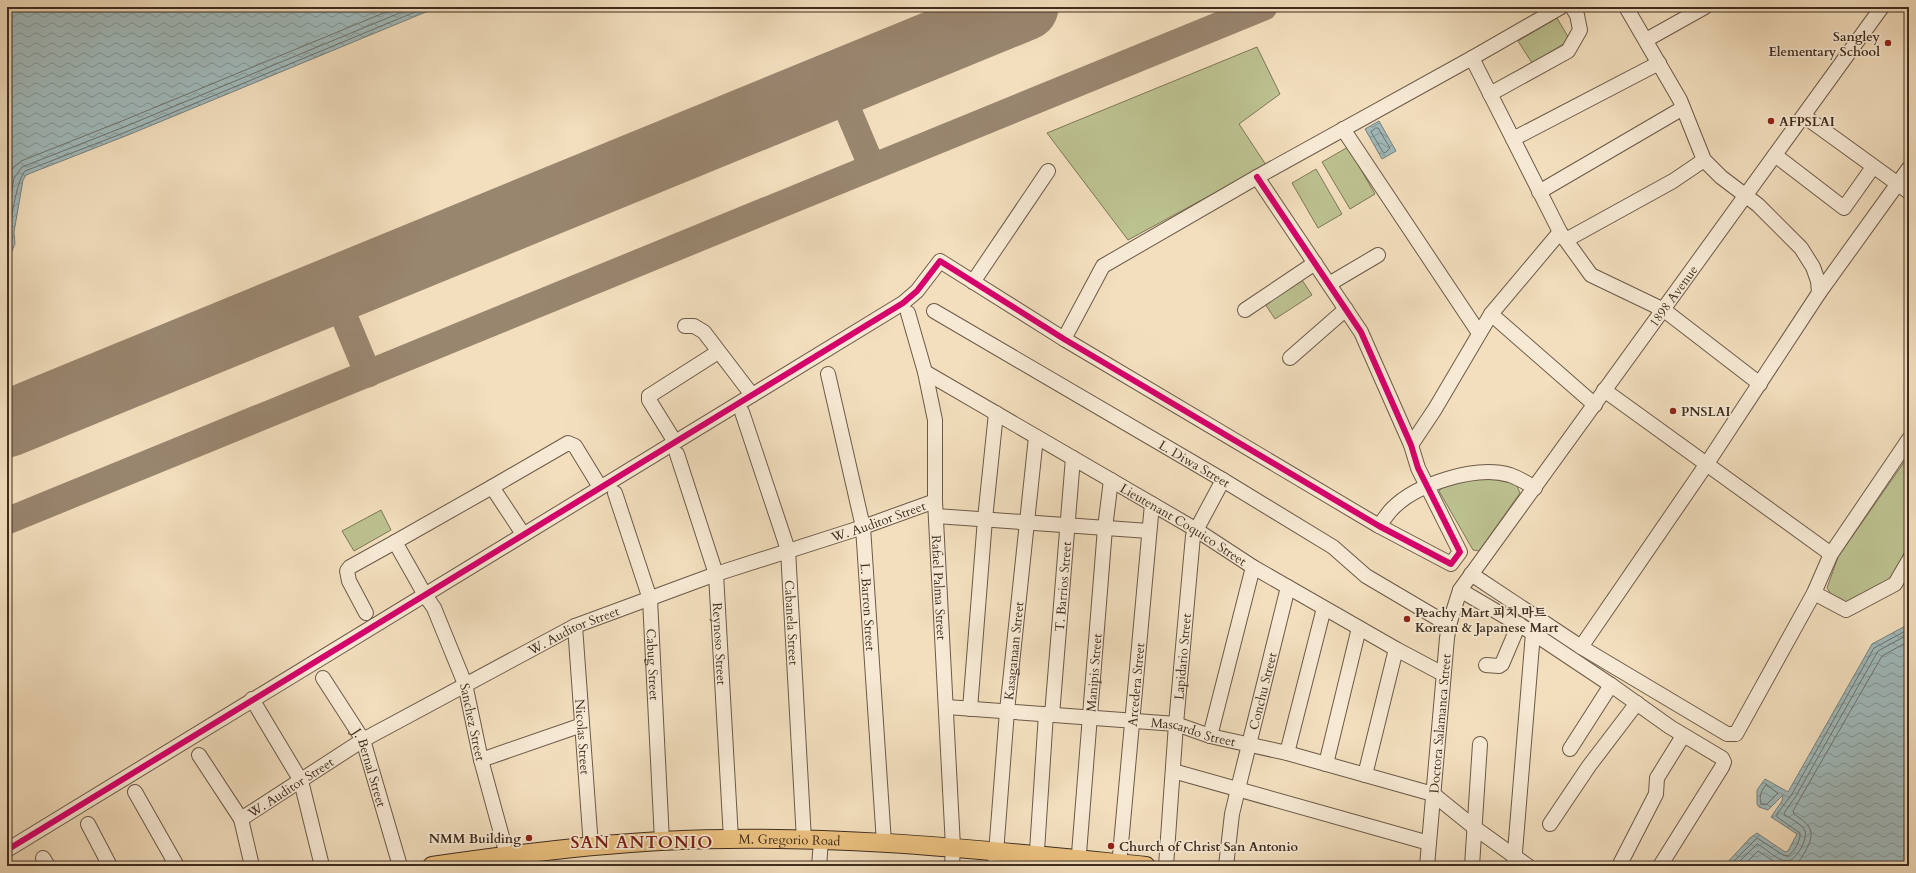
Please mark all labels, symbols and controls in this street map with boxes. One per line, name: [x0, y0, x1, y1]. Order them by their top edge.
place label: Sangley Elementary School: [1768, 28, 1881, 61]
marker: Sangley Elementary School: [1883, 38, 1893, 48]
place label: AFPSLAI: [1779, 113, 1835, 131]
marker: AFPSLAI: [1766, 116, 1776, 126]
street label: 1898 Avenue: [1645, 262, 1702, 331]
place label: PNSLAI: [1681, 403, 1730, 421]
marker: PNSLAI: [1668, 406, 1678, 416]
street label: L. Diwa Street: [1155, 436, 1233, 492]
street label: Lieutenant Coquico Street: [1117, 479, 1250, 570]
street label: W. Auditor Street: [828, 497, 928, 547]
street label: Rafael Palma Street: [927, 535, 950, 640]
street label: T. Barrios Street: [1051, 541, 1076, 632]
street label: L. Barron Street: [855, 563, 879, 651]
street label: Cabanela Street: [780, 579, 802, 666]
street label: Kasaganaan Street: [1000, 601, 1029, 701]
street label: W. Auditor Street: [524, 602, 622, 660]
street label: Reynoso Street: [708, 602, 730, 685]
place label: Peachy Mart 피치 마트 Korean & Japanese Mart: [1415, 604, 1559, 637]
street label: Lapidario Street: [1170, 613, 1196, 701]
marker: Peachy Mart 피치 마트 Korean & Japanese Mart: [1402, 614, 1412, 624]
street label: Cabug Street: [641, 628, 663, 701]
street label: Manipis Street: [1082, 633, 1107, 713]
street label: Arcedera Street: [1124, 642, 1149, 727]
street label: Conchu Street: [1245, 651, 1281, 732]
street label: Doctora Salamanca Street: [1425, 653, 1456, 794]
street label: Sanchez Street: [455, 682, 489, 763]
street label: Nicolas Street: [570, 698, 594, 775]
street label: Mascardo Street: [1150, 714, 1237, 751]
street label: J. Bernal Street: [347, 723, 390, 809]
street label: W. Auditor Street: [244, 753, 337, 823]
place label: NMM Building: [429, 830, 521, 848]
district label: SAN ANTONIO: [571, 831, 713, 854]
street label: M. Gregorio Road: [739, 831, 841, 851]
marker: NMM Building: [524, 833, 534, 843]
place label: Church of Christ San Antonio: [1119, 838, 1299, 856]
marker: Church of Christ San Antonio: [1106, 841, 1116, 851]

